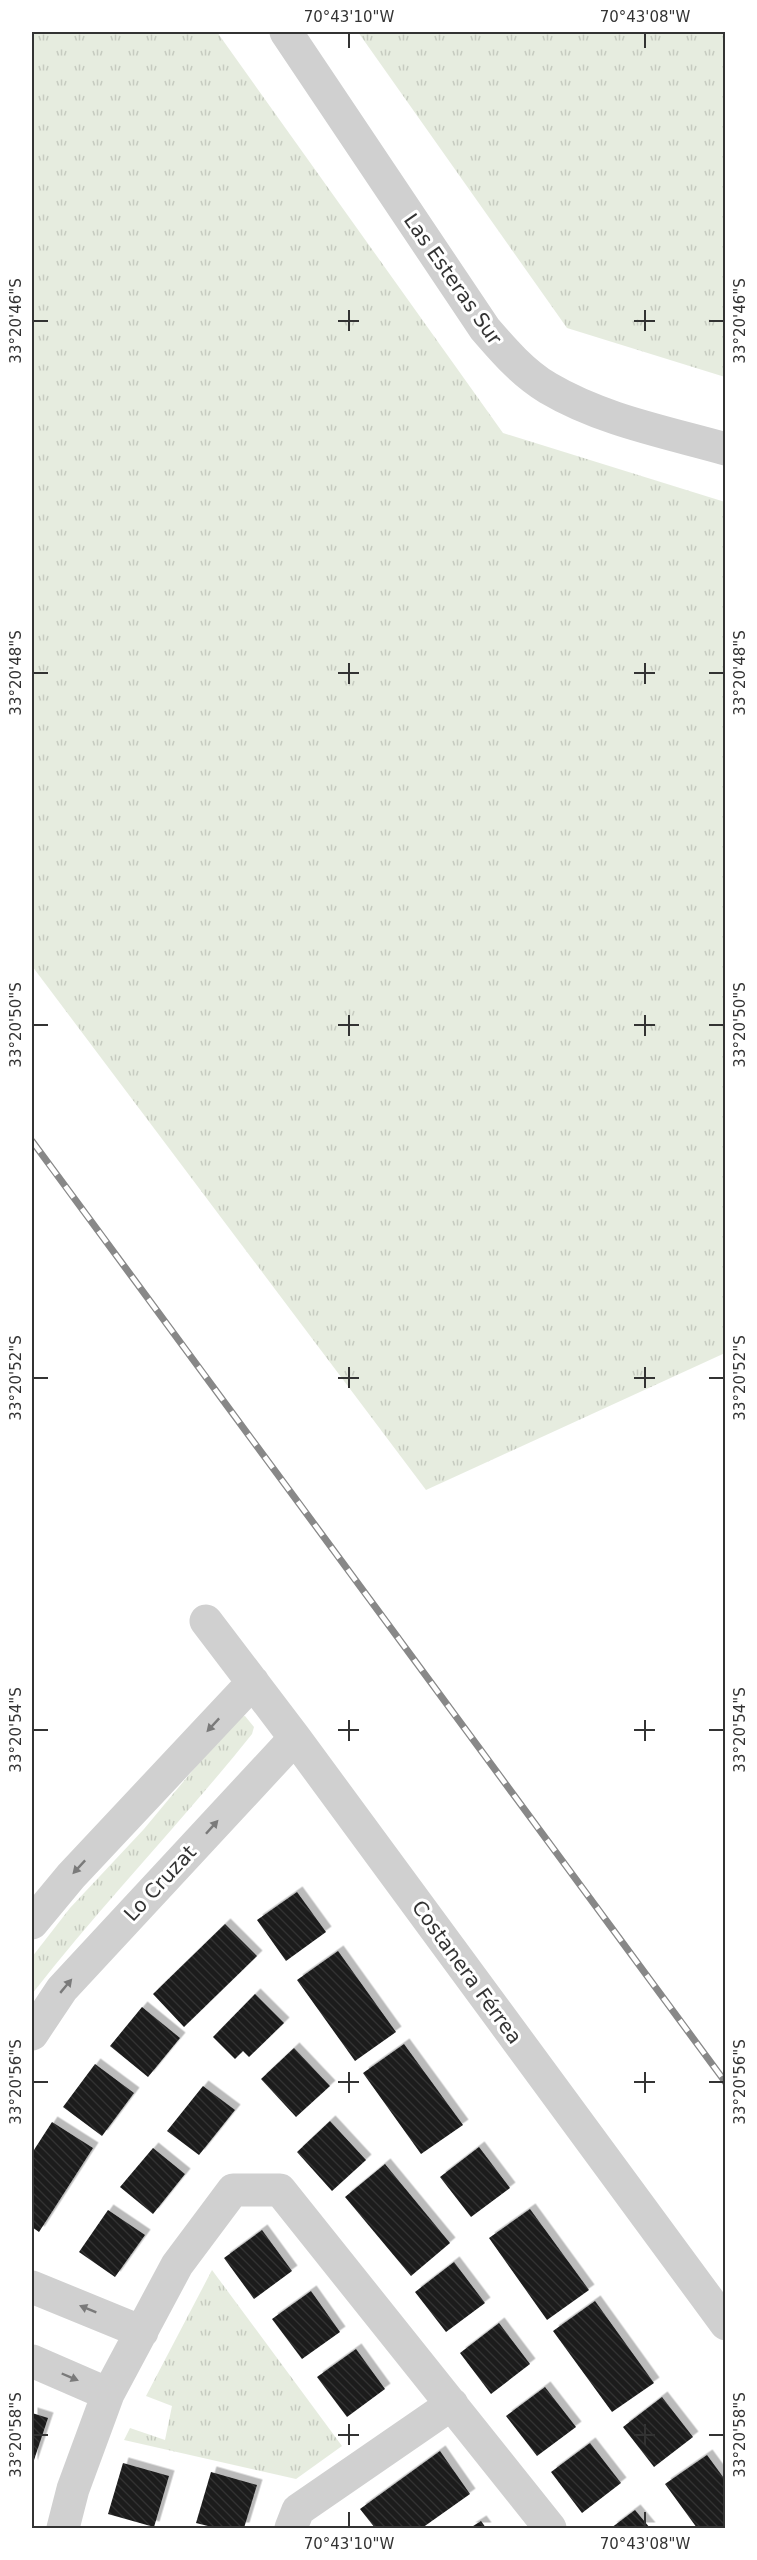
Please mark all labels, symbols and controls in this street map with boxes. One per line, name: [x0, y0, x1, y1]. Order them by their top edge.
text: 70°43'10"W: [304, 8, 394, 26]
text: 70°43'08"W: [600, 8, 690, 26]
street label: Las Esteras Sur: [399, 209, 508, 350]
text: 33°20'46"S: [7, 278, 25, 364]
text: 33°20'46"S: [731, 278, 749, 364]
text: 33°20'48"S: [7, 630, 25, 716]
text: 33°20'48"S: [731, 630, 749, 716]
text: 33°20'50"S: [7, 982, 25, 1068]
text: 33°20'50"S: [731, 982, 749, 1068]
text: 33°20'52"S: [7, 1335, 25, 1421]
text: 33°20'52"S: [731, 1335, 749, 1421]
text: 33°20'54"S: [7, 1687, 25, 1773]
text: 33°20'54"S: [731, 1687, 749, 1773]
one-way arrow: [206, 1717, 220, 1732]
one-way arrow: [205, 1820, 218, 1835]
street label: Lo Cruzat: [119, 1840, 201, 1926]
one-way arrow: [72, 1859, 86, 1874]
street label: Costanera Férrea: [407, 1896, 527, 2048]
one-way arrow: [59, 1978, 72, 1994]
text: 33°20'56"S: [7, 2039, 25, 2125]
text: 33°20'56"S: [731, 2039, 749, 2125]
one-way arrow: [79, 2304, 97, 2313]
one-way arrow: [61, 2372, 79, 2382]
text: 33°20'58"S: [7, 2392, 25, 2478]
text: 33°20'58"S: [731, 2392, 749, 2478]
text: 70°43'10"W: [304, 2535, 394, 2553]
text: 70°43'08"W: [600, 2535, 690, 2553]

